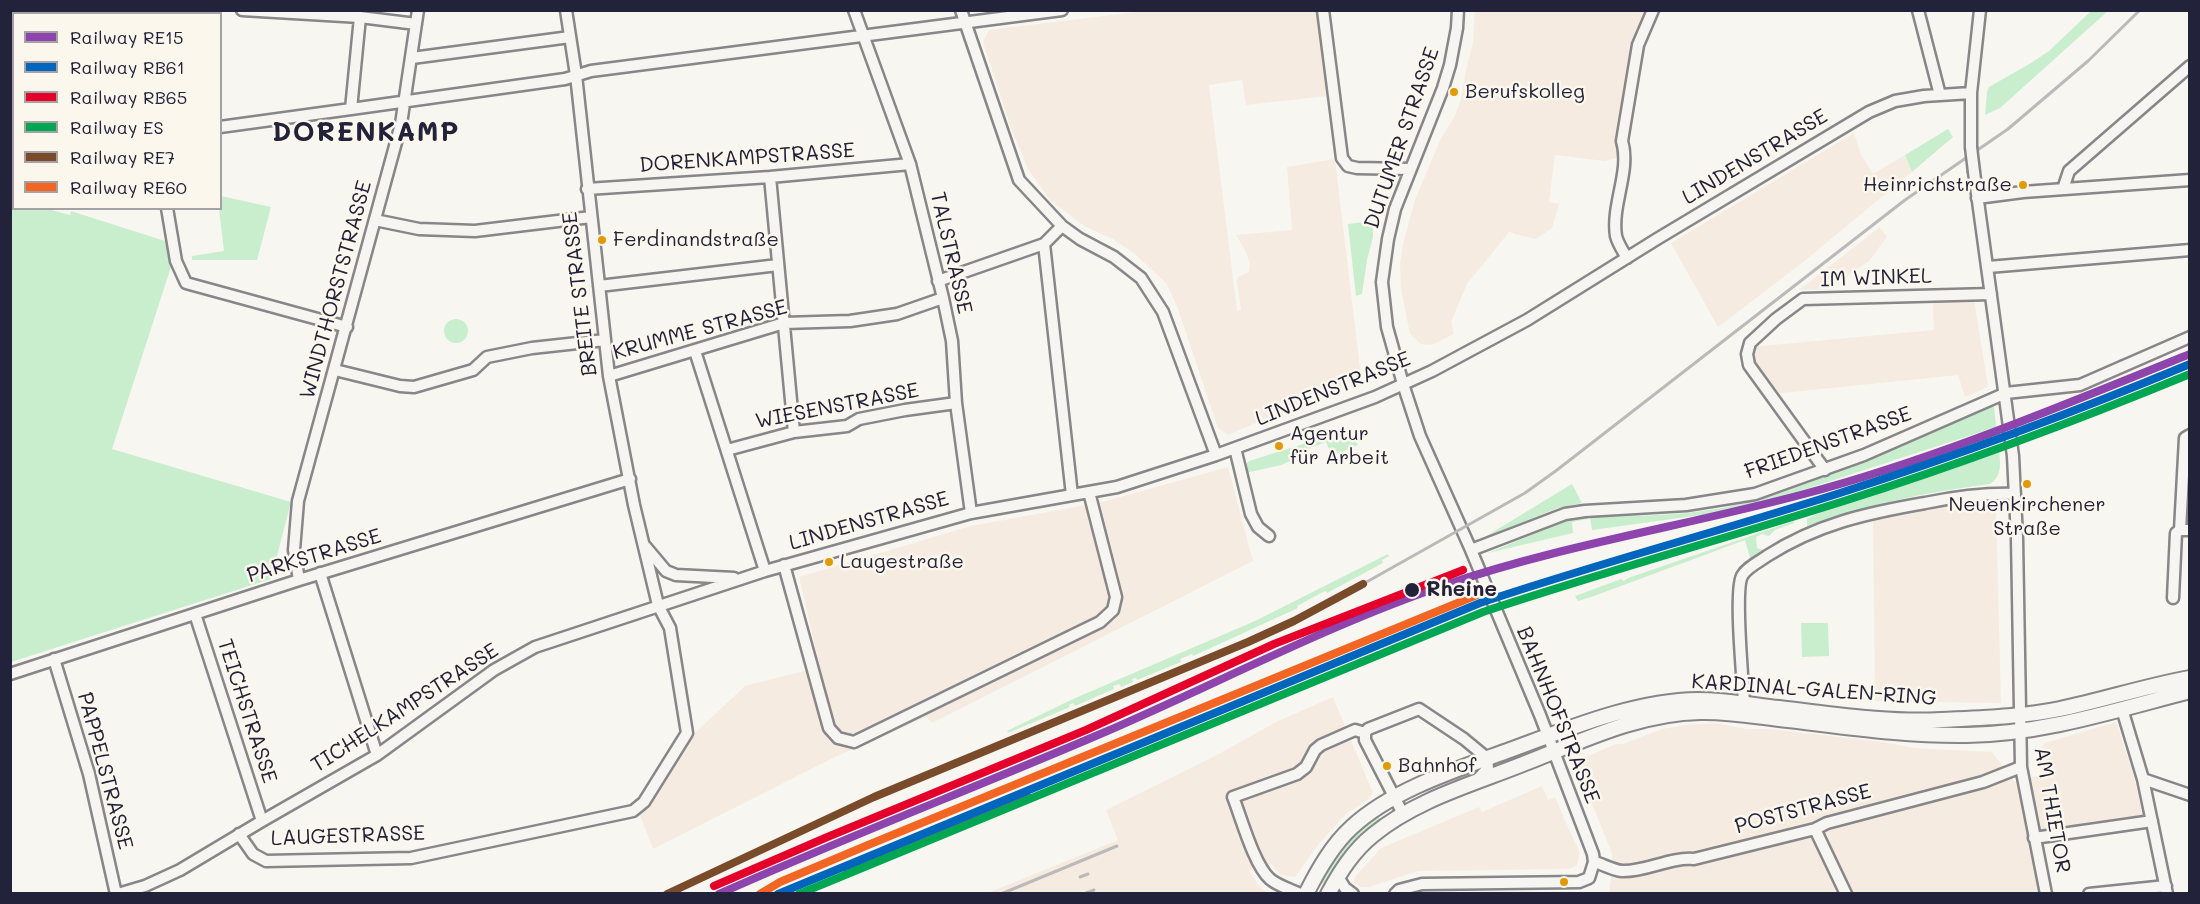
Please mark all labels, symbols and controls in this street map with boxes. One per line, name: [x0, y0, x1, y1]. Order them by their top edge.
legend: [12, 12, 222, 210]
text: Railway RE15: [70, 25, 184, 49]
street label: DUTUMER STRASSE: [1359, 44, 1445, 232]
text: Railway RB61: [70, 55, 185, 79]
place label: Berufskolleg: [1465, 80, 1585, 104]
text: Railway RB65: [70, 85, 187, 109]
marker: Berufskolleg: [1448, 86, 1460, 98]
street label: LINDENSTRASSE: [1678, 104, 1832, 210]
text: Railway ES: [70, 115, 164, 139]
district label: DORENKAMP: [272, 117, 460, 149]
street label: DORENKAMPSTRASSE: [638, 138, 856, 178]
text: Railway RE7: [70, 145, 175, 169]
place label: Heinrichstraße: [1863, 173, 2012, 197]
text: Railway RE60: [70, 175, 187, 199]
street label: WINDTHORSTSTRASSE: [295, 178, 377, 402]
marker: Heinrichstraße: [2017, 179, 2029, 191]
street label: TALSTRASSE: [925, 190, 977, 316]
street label: BREITE STRASSE: [557, 210, 603, 378]
place label: Ferdinandstraße: [613, 228, 779, 252]
marker: Ferdinandstraße: [596, 234, 608, 246]
street label: IM WINKEL: [1820, 263, 1932, 293]
street label: KRUMME STRASSE: [610, 295, 790, 365]
street label: LINDENSTRASSE: [1252, 346, 1414, 432]
street label: WIESENSTRASSE: [753, 378, 921, 434]
street label: FRIEDENSTRASSE: [1741, 401, 1915, 485]
place label: Agentur für Arbeit: [1290, 422, 1389, 469]
marker: Agentur für Arbeit: [1273, 440, 1285, 452]
marker: Neuenkirchener Straße: [2021, 478, 2033, 490]
street label: LINDENSTRASSE: [786, 486, 952, 556]
place label: Neuenkirchener Straße: [1948, 493, 2106, 540]
street label: PARKSTRASSE: [244, 524, 384, 588]
place label: Laugestraße: [840, 550, 964, 574]
marker: Laugestraße: [823, 556, 835, 568]
place label: Rheine: [1426, 577, 1497, 603]
marker: Rheine: [1403, 581, 1421, 599]
street label: BAHNHOFSTRASSE: [1511, 623, 1605, 807]
street label: TEICHSTRASSE: [212, 636, 282, 786]
street label: TICHELKAMPSTRASSE: [307, 638, 503, 778]
street label: KARDINAL-GALEN-RING: [1691, 669, 1937, 711]
street label: PAPPELSTRASSE: [72, 690, 138, 852]
street label: AM THIETOR: [2029, 745, 2075, 875]
place label: Bahnhof: [1398, 754, 1476, 778]
marker: Bahnhof: [1381, 760, 1393, 772]
street label: POSTSTRASSE: [1732, 779, 1874, 839]
street label: LAUGESTRASSE: [270, 821, 426, 851]
unlabelled marker: [1558, 876, 1570, 888]

